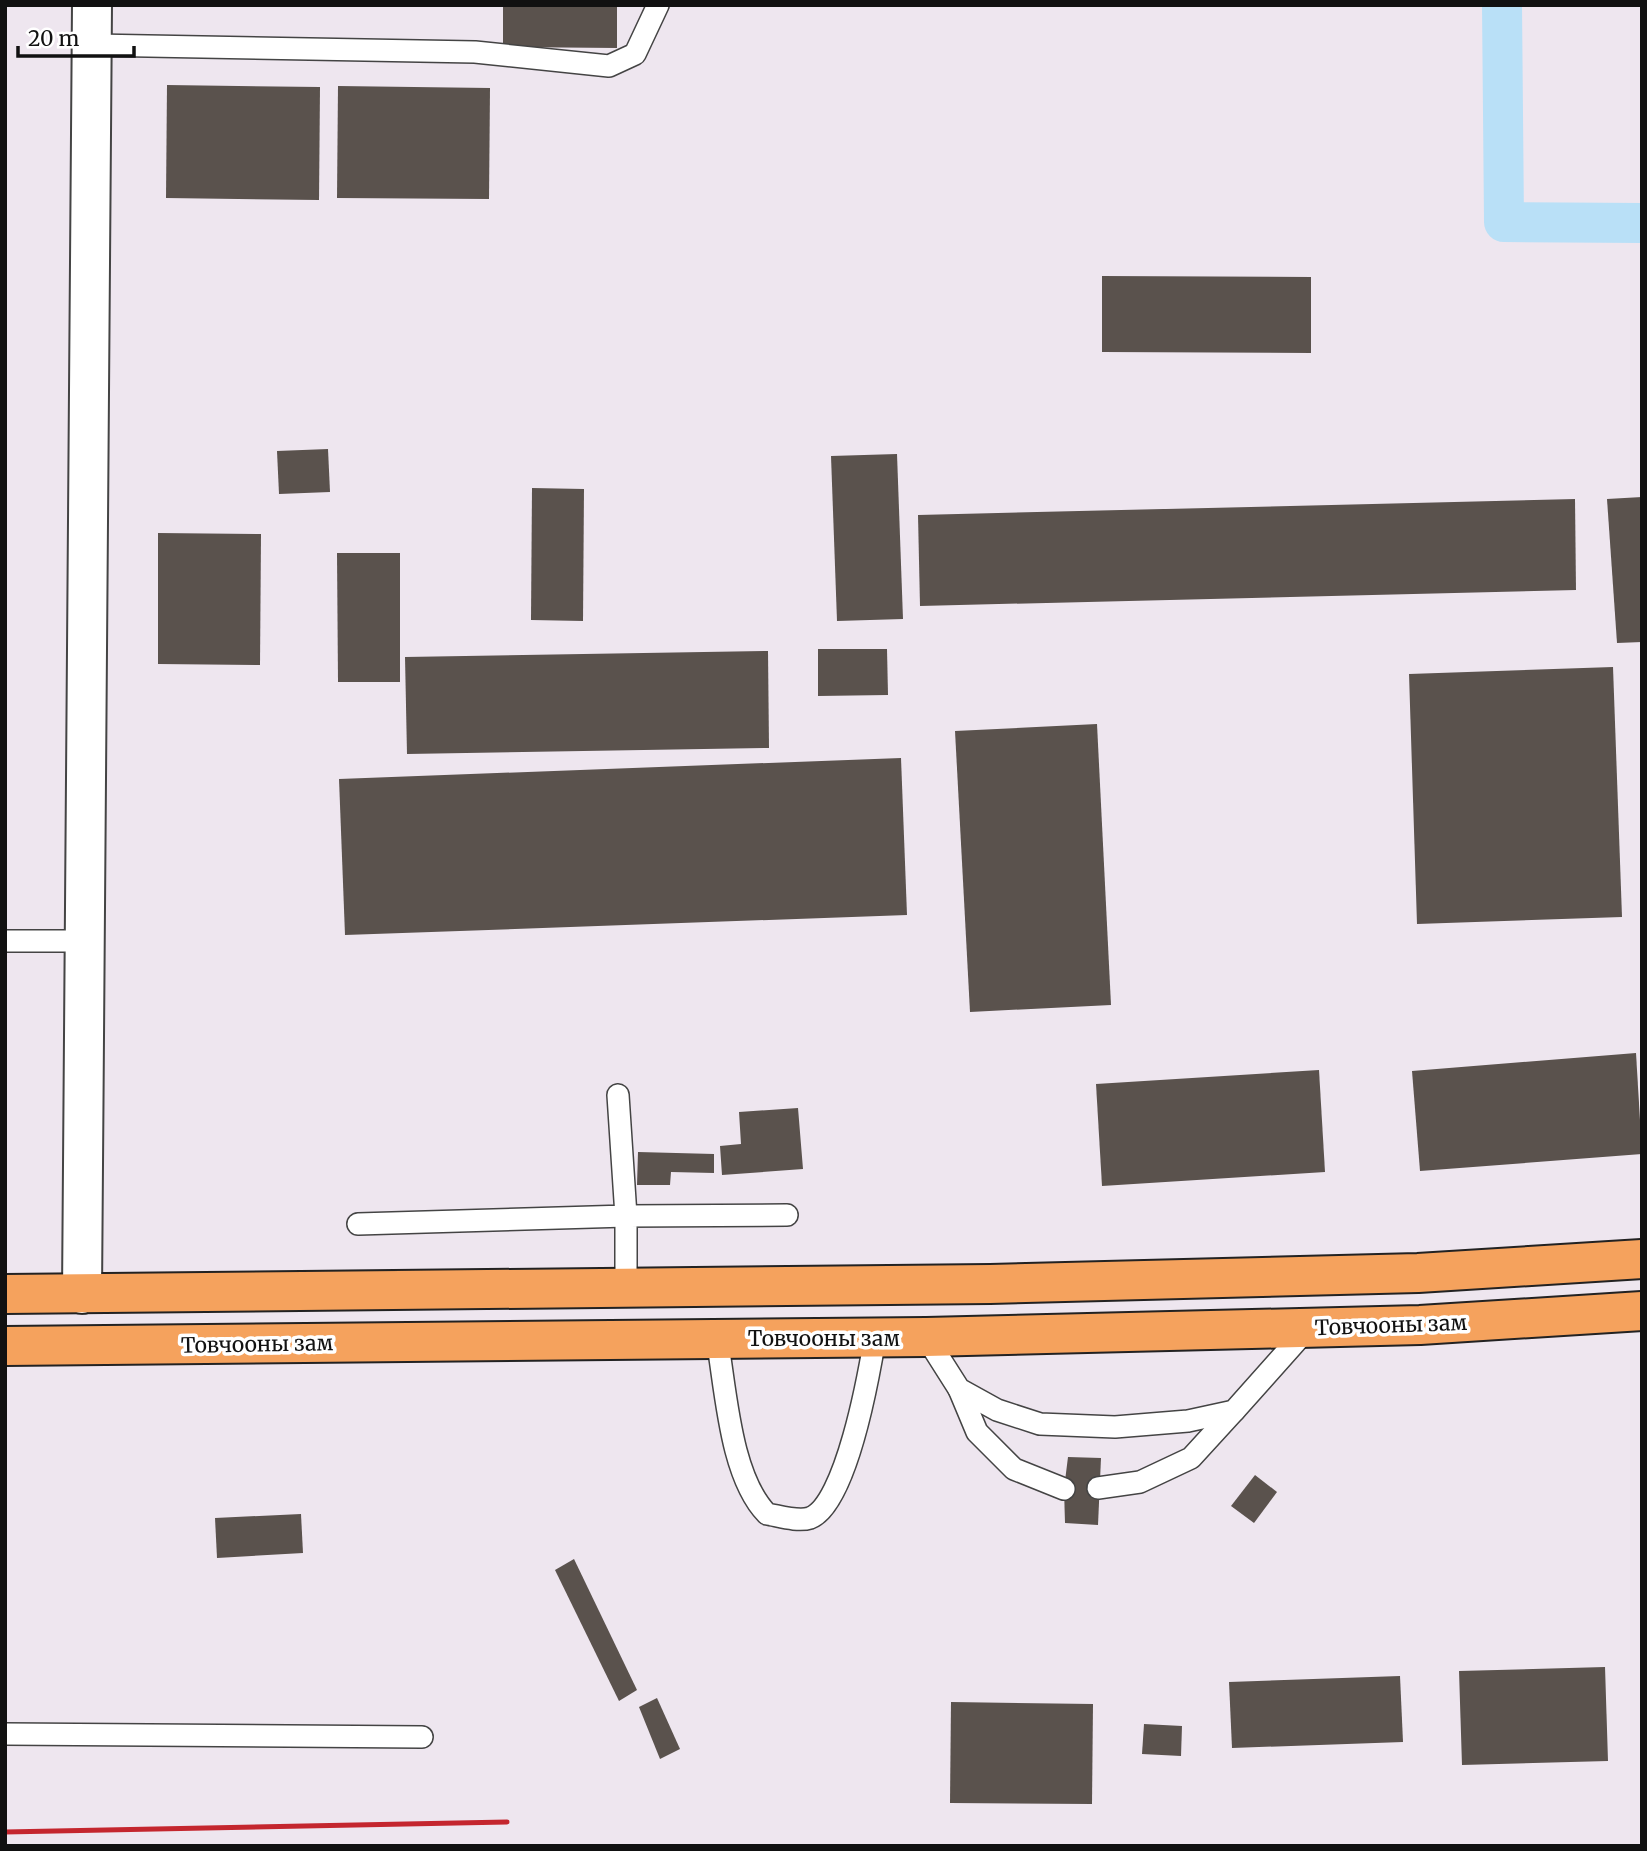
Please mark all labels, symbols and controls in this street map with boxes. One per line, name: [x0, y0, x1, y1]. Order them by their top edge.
scale bar: [18, 14, 133, 58]
text: 20 m: [28, 25, 80, 52]
street label: Товчооны зам: [1314, 1309, 1468, 1341]
street label: Товчооны зам: [748, 1325, 900, 1352]
street label: Товчооны зам: [181, 1329, 334, 1359]

